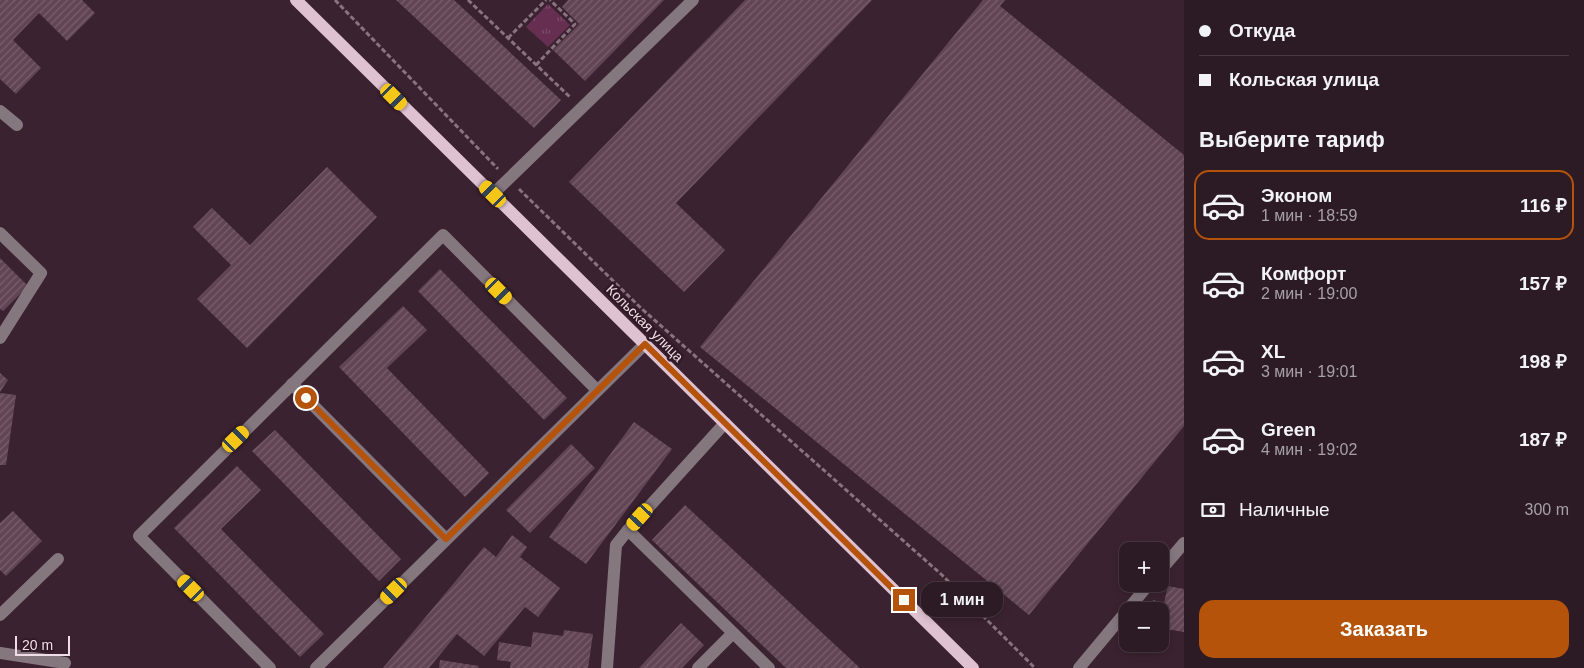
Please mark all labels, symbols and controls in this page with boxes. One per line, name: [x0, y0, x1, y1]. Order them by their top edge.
text: Откуда: [1229, 20, 1295, 41]
text: Кольская улица: [1229, 69, 1379, 90]
car: [378, 81, 409, 113]
text: Выберите тариф: [1199, 127, 1385, 152]
car: [477, 178, 508, 210]
icon: car: [1201, 183, 1246, 228]
text: Эконом: [1261, 185, 1332, 206]
text: 116 ₽: [1520, 195, 1567, 216]
text: 1 мин · 18:59: [1261, 207, 1357, 224]
icon: car: [1201, 261, 1246, 306]
text: Комфорт: [1261, 263, 1346, 284]
text: 157 ₽: [1519, 273, 1567, 294]
car: [483, 275, 514, 307]
street label: Кольская улица: [603, 281, 687, 365]
text: 2 мин · 19:00: [1261, 285, 1357, 302]
icon: car: [1201, 339, 1246, 384]
text: XL: [1261, 341, 1285, 362]
text: 198 ₽: [1519, 351, 1567, 372]
text: 3 мин · 19:01: [1261, 363, 1357, 380]
route start: [295, 387, 317, 409]
icon: car: [1201, 417, 1246, 462]
text: Green: [1261, 419, 1316, 440]
car: [219, 423, 252, 455]
text: 187 ₽: [1519, 429, 1567, 450]
text: 4 мин · 19:02: [1261, 441, 1357, 458]
icon: cash: [1199, 496, 1227, 524]
text: Наличные: [1239, 499, 1330, 520]
car: [624, 501, 655, 533]
text: 300 m: [1525, 501, 1569, 518]
map controls: [1119, 542, 1169, 652]
button: +: [1119, 542, 1169, 592]
car: [175, 572, 206, 604]
car: [378, 575, 409, 607]
callout: 1 мин: [922, 582, 1004, 618]
route end: [893, 589, 915, 611]
text: 1 мин: [940, 591, 984, 608]
button: Заказать: [1199, 600, 1569, 658]
button: −: [1119, 602, 1169, 652]
scale bar: [15, 633, 70, 656]
text: 20 m: [22, 637, 53, 653]

